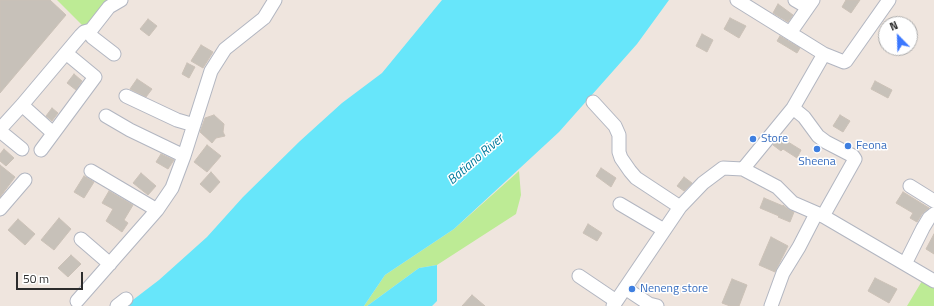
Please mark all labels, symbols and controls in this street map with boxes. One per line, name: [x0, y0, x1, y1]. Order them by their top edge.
north arrow: [878, 16, 918, 56]
text: N: [887, 17, 900, 35]
water label: Batiano River: [445, 132, 507, 188]
place label: Store: [761, 132, 788, 146]
marker: Store: [748, 134, 758, 144]
place label: Feona: [856, 139, 887, 153]
marker: Feona: [843, 141, 853, 151]
marker: Sheena: [812, 144, 822, 154]
place label: Sheena: [798, 155, 836, 169]
scale bar: [18, 264, 85, 290]
text: 50 m: [23, 269, 49, 288]
place label: Neneng store: [640, 282, 708, 296]
marker: Neneng store: [627, 284, 637, 294]

